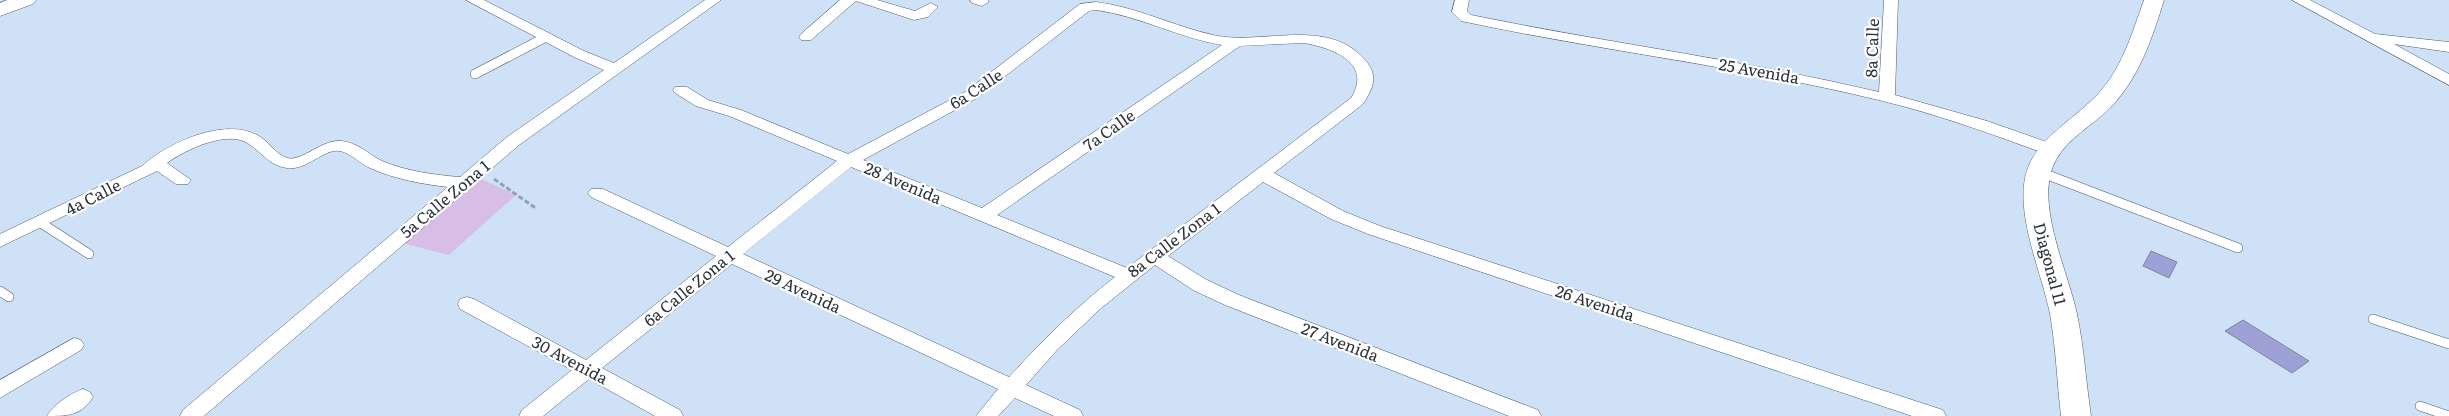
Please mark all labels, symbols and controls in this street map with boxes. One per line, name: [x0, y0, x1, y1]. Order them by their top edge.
street label: 8a Calle: [1858, 18, 1884, 78]
street label: 25 Avenida: [1717, 51, 1802, 89]
street label: 6a Calle: [944, 62, 1007, 114]
street label: 7a Calle: [1078, 103, 1139, 156]
street label: 5a Calle Zona 1: [394, 153, 495, 243]
street label: 28 Avenida: [861, 155, 946, 209]
street label: 4a Calle: [61, 172, 124, 220]
street label: 8a Calle Zona 1: [1122, 196, 1225, 282]
street label: Diagonal 11: [2028, 220, 2074, 308]
street label: 6a Calle Zona 1: [638, 243, 739, 331]
street label: 29 Avenida: [761, 262, 846, 318]
street label: 26 Avenida: [1553, 278, 1638, 326]
street label: 27 Avenida: [1298, 315, 1383, 367]
street label: 30 Avenida: [528, 329, 613, 389]

